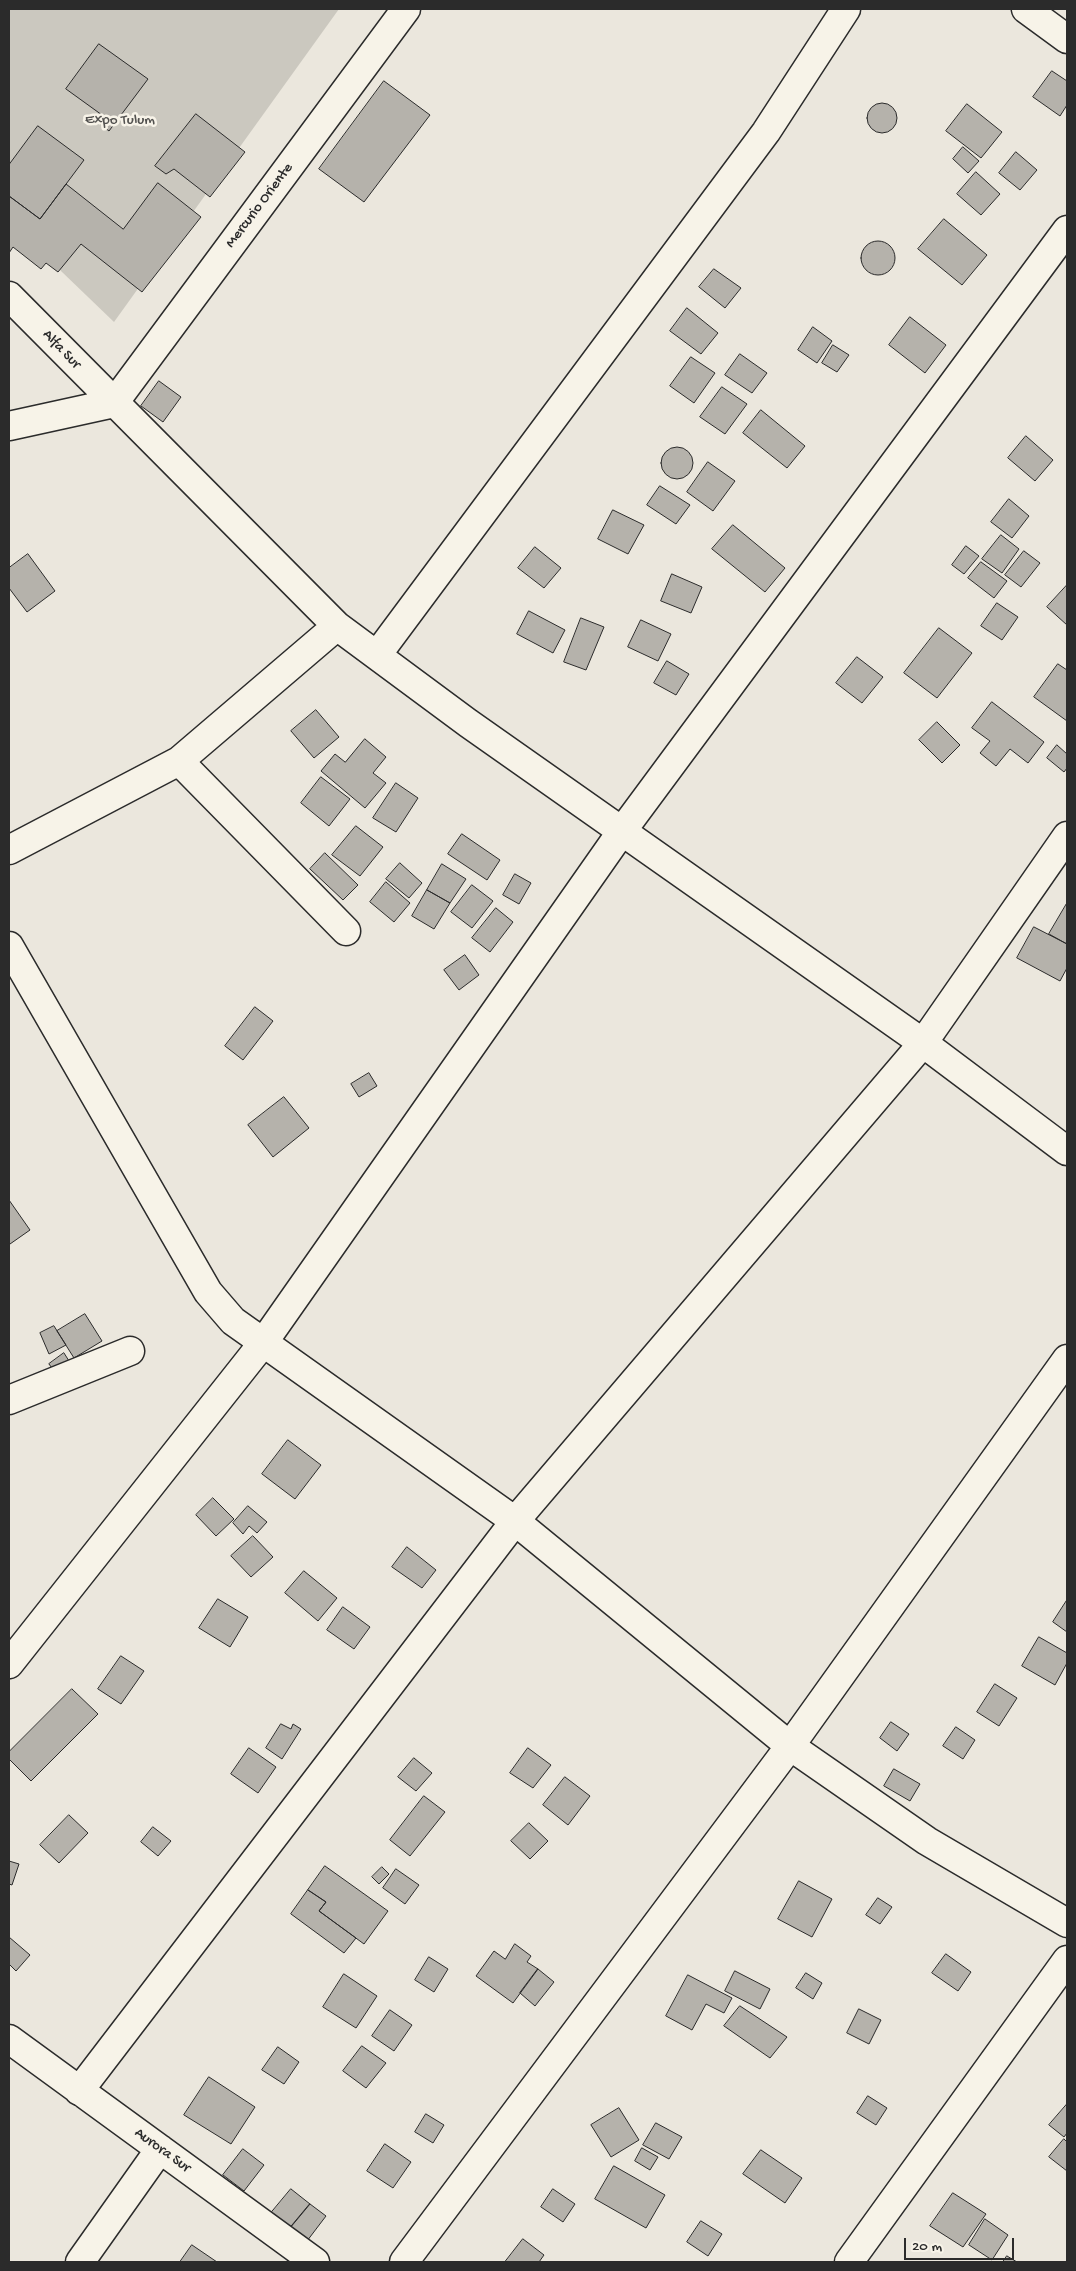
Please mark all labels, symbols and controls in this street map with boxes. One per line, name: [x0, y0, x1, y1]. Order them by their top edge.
park label: Expo Tulum: [85, 112, 155, 130]
street label: Mercurio Oriente: [222, 160, 298, 252]
street label: Alfa Sur: [38, 327, 84, 373]
street label: Aurora Sur: [130, 2124, 194, 2178]
scale bar: [906, 2228, 1016, 2260]
text: 20 m: [912, 2238, 942, 2256]

